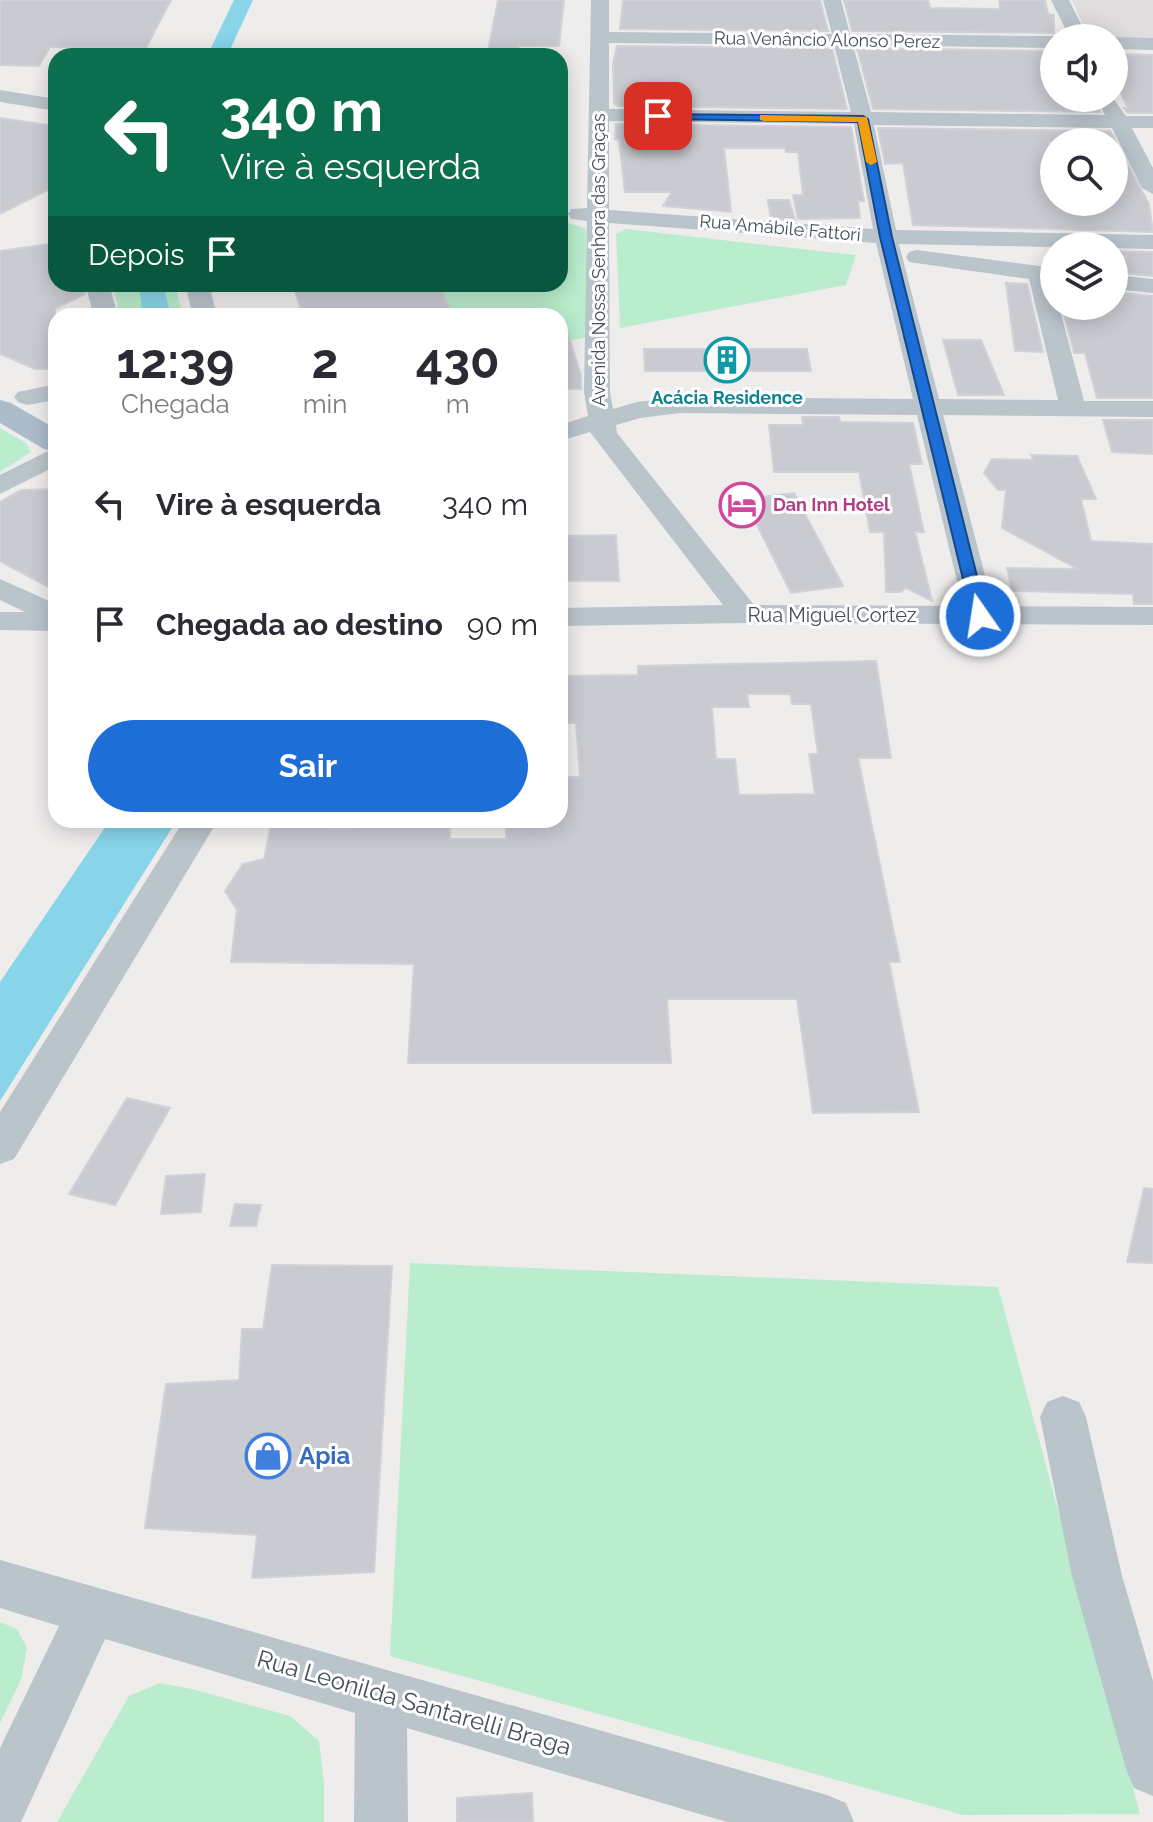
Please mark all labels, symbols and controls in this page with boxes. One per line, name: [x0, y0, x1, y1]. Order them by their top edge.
map controls: [1040, 24, 1128, 320]
button: sound: [1040, 24, 1128, 112]
street label: Rua Venâncio Alonso Perez: [714, 27, 940, 52]
text: 340 m: [220, 78, 383, 144]
icon: left: [88, 80, 192, 184]
pin: [624, 82, 692, 150]
icon: arrive: [636, 94, 680, 138]
street label: Avenida Nossa Senhora das Graças: [588, 113, 609, 407]
button: search: [1040, 128, 1128, 216]
text: Vire à esquerda: [220, 145, 481, 187]
street label: Rua Amábile Fattori: [699, 210, 862, 245]
icon: arrive: [200, 232, 244, 276]
button: layers: [1040, 232, 1128, 320]
text: Depois: [88, 237, 184, 272]
text: 12:39: [116, 333, 234, 389]
text: 2: [311, 333, 339, 389]
text: 430: [416, 333, 500, 389]
building icon: Acácia Residence: [703, 336, 751, 384]
place label: Acácia Residence: [651, 387, 803, 408]
text: Chegada: [121, 389, 230, 419]
text: min: [303, 389, 347, 419]
text: m: [446, 389, 470, 419]
hotel icon: Dan Inn Hotel: [718, 481, 766, 529]
icon: left: [88, 482, 132, 526]
text: Vire à esquerda: [156, 487, 381, 522]
text: 340 m: [442, 487, 528, 522]
place label: Dan Inn Hotel: [773, 494, 890, 515]
position arrow: [938, 574, 1022, 658]
icon: arrive: [88, 602, 132, 646]
street label: Rua Miguel Cortez: [747, 603, 917, 627]
text: Chegada ao destino: [156, 607, 443, 642]
text: 90 m: [467, 607, 538, 642]
button: Sair: [88, 720, 528, 812]
shop icon: Apia: [244, 1432, 292, 1480]
place label: Apia: [299, 1441, 350, 1470]
street label: Rua Leonilda Santarelli Braga: [254, 1644, 575, 1761]

